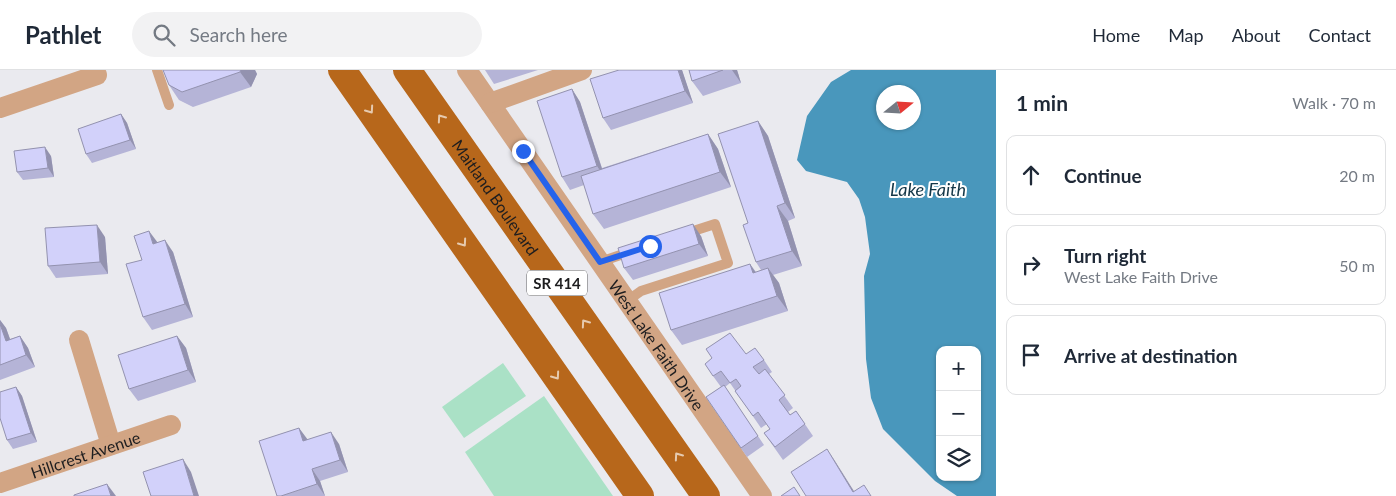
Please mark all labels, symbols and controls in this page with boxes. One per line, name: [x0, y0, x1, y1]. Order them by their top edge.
search box: [132, 12, 482, 57]
text: Pathlet: [25, 20, 102, 49]
icon: search: [150, 21, 178, 49]
text: Search here: [190, 23, 288, 46]
text: Home: [1092, 24, 1140, 46]
text: Map: [1168, 24, 1204, 46]
text: About: [1232, 24, 1281, 46]
text: Contact: [1309, 24, 1371, 46]
north arrow: [876, 85, 921, 130]
text: 1 min: [1016, 90, 1068, 115]
text: Walk · 70 m: [1292, 93, 1376, 112]
one-way arrow: [364, 104, 373, 114]
one-way arrow: [438, 115, 447, 124]
street label: Maitland Boulevard: [449, 135, 543, 258]
route end: [512, 140, 535, 163]
icon: ahead: [1017, 161, 1045, 189]
text: Continue: [1064, 164, 1142, 187]
text: 20 m: [1339, 166, 1375, 185]
water label: Lake Faith: [890, 178, 966, 200]
route start: [639, 235, 662, 258]
one-way arrow: [457, 237, 466, 247]
text: Turn right: [1064, 244, 1146, 267]
icon: right: [1017, 251, 1045, 279]
text: 50 m: [1339, 256, 1375, 275]
text: West Lake Faith Drive: [1064, 267, 1218, 286]
road number: SR 414: [527, 270, 587, 296]
street label: West Lake Faith Drive: [605, 276, 709, 413]
one-way arrow: [582, 319, 591, 329]
icon: arrive: [1017, 341, 1045, 369]
text: Arrive at destination: [1064, 344, 1237, 367]
map controls: [936, 346, 981, 481]
button: +: [936, 346, 981, 391]
one-way arrow: [550, 370, 559, 380]
button: −: [936, 391, 981, 436]
street label: Hillcrest Avenue: [28, 427, 142, 481]
button: layers: [936, 436, 981, 481]
one-way arrow: [675, 452, 684, 462]

